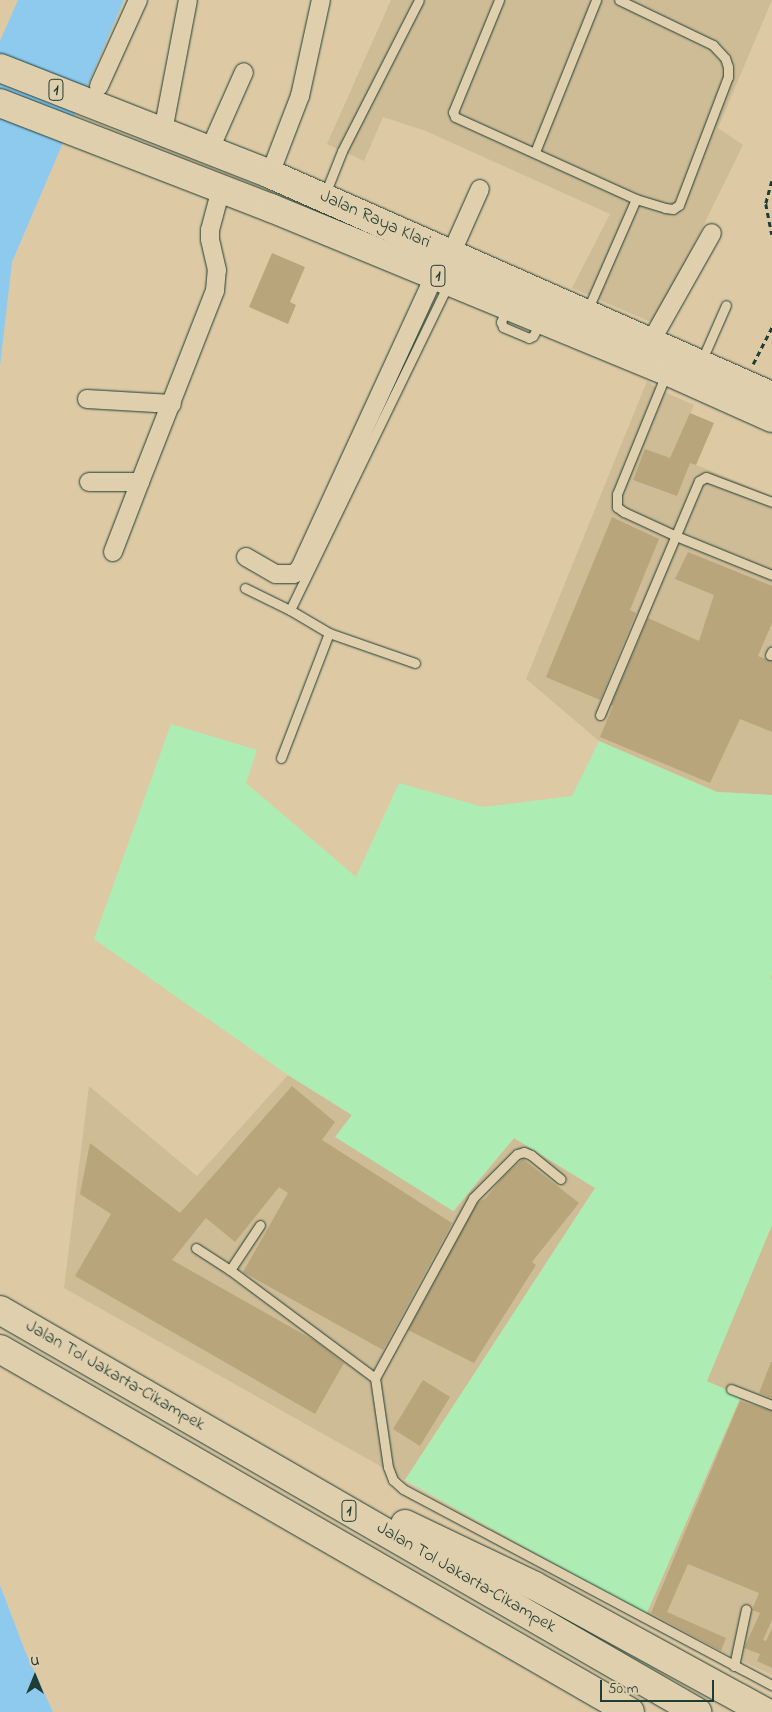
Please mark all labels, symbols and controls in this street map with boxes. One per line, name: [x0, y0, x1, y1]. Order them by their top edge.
road number: 1: [47, 76, 65, 104]
street label: Jalan Raya Klari: [316, 186, 434, 254]
road number: 1: [429, 262, 447, 290]
street label: Jalan Tol Jakarta–Cikampek: [21, 1316, 209, 1436]
road number: 1: [340, 1498, 358, 1524]
street label: Jalan Tol Jakarta–Cikampek: [372, 1518, 560, 1638]
text: U: [31, 1651, 39, 1672]
north arrow: [10, 1652, 60, 1702]
scale bar: [602, 1670, 716, 1702]
text: 50 m: [608, 1678, 638, 1700]

